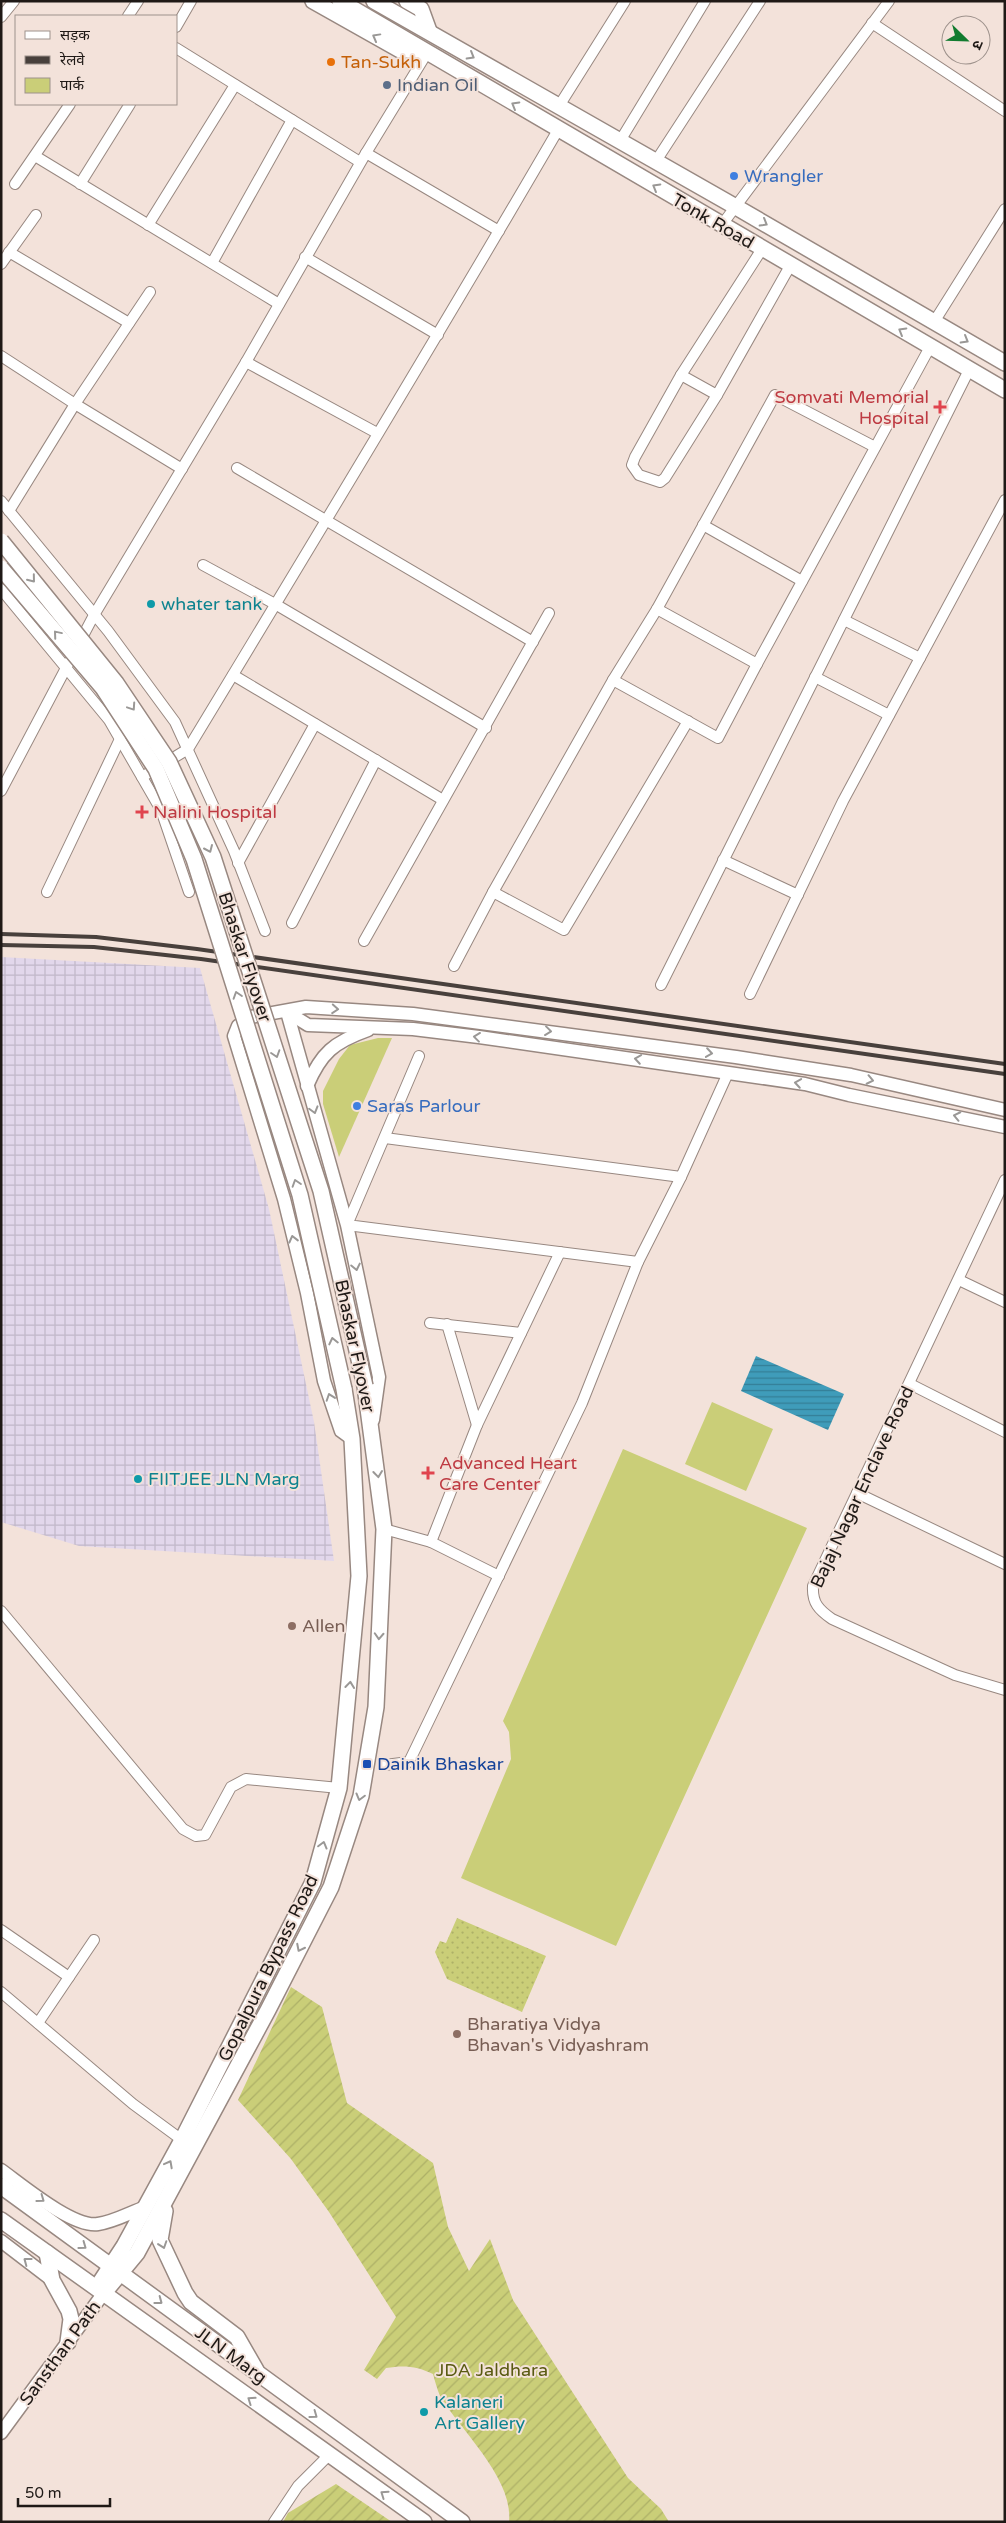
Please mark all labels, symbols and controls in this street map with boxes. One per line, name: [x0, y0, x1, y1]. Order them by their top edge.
legend: [15, 15, 178, 105]
north arrow: [941, 15, 991, 65]
text: सड़क: [60, 26, 90, 44]
one-way arrow: [373, 33, 382, 43]
text: उ: [968, 38, 987, 53]
one-way arrow: [466, 49, 475, 59]
text: रेलवे: [59, 51, 85, 69]
place label: Tan-Sukh: [341, 51, 421, 73]
marker: Tan-Sukh: [325, 56, 337, 68]
place label: Indian Oil: [397, 74, 478, 96]
text: पार्क: [60, 76, 84, 94]
marker: Indian Oil: [381, 79, 393, 91]
one-way arrow: [512, 101, 521, 111]
place label: Wrangler: [744, 165, 823, 187]
marker: Wrangler: [728, 170, 740, 182]
one-way arrow: [652, 184, 661, 194]
street label: Tonk Road: [668, 189, 758, 253]
one-way arrow: [759, 217, 768, 227]
one-way arrow: [898, 327, 907, 337]
one-way arrow: [960, 334, 969, 344]
place label: Somvati Memorial Hospital: [774, 386, 929, 429]
marker: Somvati Memorial Hospital: [933, 400, 947, 414]
one-way arrow: [26, 573, 34, 582]
place label: whater tank: [161, 593, 263, 615]
marker: whater tank: [145, 598, 157, 610]
one-way arrow: [54, 631, 63, 640]
one-way arrow: [126, 701, 135, 711]
place label: Nalini Hospital: [153, 801, 277, 823]
marker: Nalini Hospital: [135, 805, 149, 819]
one-way arrow: [203, 844, 214, 853]
street label: Bhaskar Flyover: [214, 889, 276, 1025]
one-way arrow: [232, 991, 242, 999]
one-way arrow: [331, 1004, 339, 1015]
one-way arrow: [545, 1025, 553, 1036]
one-way arrow: [472, 1032, 480, 1043]
one-way arrow: [706, 1047, 714, 1058]
one-way arrow: [270, 1049, 280, 1057]
one-way arrow: [633, 1054, 641, 1065]
one-way arrow: [865, 1074, 874, 1084]
one-way arrow: [794, 1078, 802, 1089]
place label: Saras Parlour: [367, 1095, 481, 1117]
marker: Saras Parlour: [351, 1100, 363, 1112]
one-way arrow: [308, 1106, 319, 1114]
one-way arrow: [953, 1111, 962, 1121]
one-way arrow: [292, 1179, 302, 1188]
one-way arrow: [289, 1236, 299, 1244]
one-way arrow: [350, 1262, 361, 1271]
street label: Bhaskar Flyover: [330, 1277, 380, 1415]
one-way arrow: [328, 1337, 339, 1346]
street label: Bajaj Nagar Enclave Road: [806, 1383, 918, 1591]
one-way arrow: [326, 1394, 336, 1402]
place label: Advanced Heart Care Center: [439, 1452, 577, 1495]
marker: Advanced Heart Care Center: [421, 1466, 435, 1480]
place label: FIITJEE JLN Marg: [148, 1468, 300, 1490]
one-way arrow: [372, 1470, 383, 1478]
marker: FIITJEE JLN Marg: [132, 1473, 144, 1485]
place label: Allen: [302, 1615, 345, 1637]
marker: Allen: [286, 1620, 298, 1632]
one-way arrow: [374, 1632, 385, 1640]
one-way arrow: [344, 1681, 355, 1689]
place label: Dainik Bhaskar: [377, 1753, 504, 1775]
marker: Dainik Bhaskar: [361, 1758, 373, 1770]
one-way arrow: [355, 1793, 366, 1802]
one-way arrow: [318, 1841, 328, 1850]
street label: Gopalpura Bypass Road: [213, 1871, 323, 2065]
one-way arrow: [296, 1942, 306, 1951]
place label: Bharatiya Vidya Bhavan's Vidyashram: [467, 2013, 649, 2056]
marker: Bharatiya Vidya Bhavan's Vidyashram: [451, 2028, 463, 2040]
one-way arrow: [163, 2160, 173, 2169]
one-way arrow: [35, 2193, 44, 2202]
one-way arrow: [77, 2240, 86, 2248]
one-way arrow: [157, 2240, 167, 2249]
one-way arrow: [24, 2258, 33, 2266]
one-way arrow: [153, 2295, 163, 2304]
street label: Sansthan Path: [15, 2296, 105, 2410]
street label: JLN Marg: [191, 2322, 271, 2388]
park label: JDA Jaldhara: [436, 2359, 548, 2381]
place label: Kalaneri Art Gallery: [434, 2391, 526, 2434]
one-way arrow: [247, 2397, 257, 2406]
marker: Kalaneri Art Gallery: [418, 2406, 430, 2418]
one-way arrow: [308, 2410, 317, 2418]
scale bar: [18, 2476, 110, 2508]
text: 50 m: [25, 2484, 62, 2502]
one-way arrow: [380, 2491, 390, 2500]

